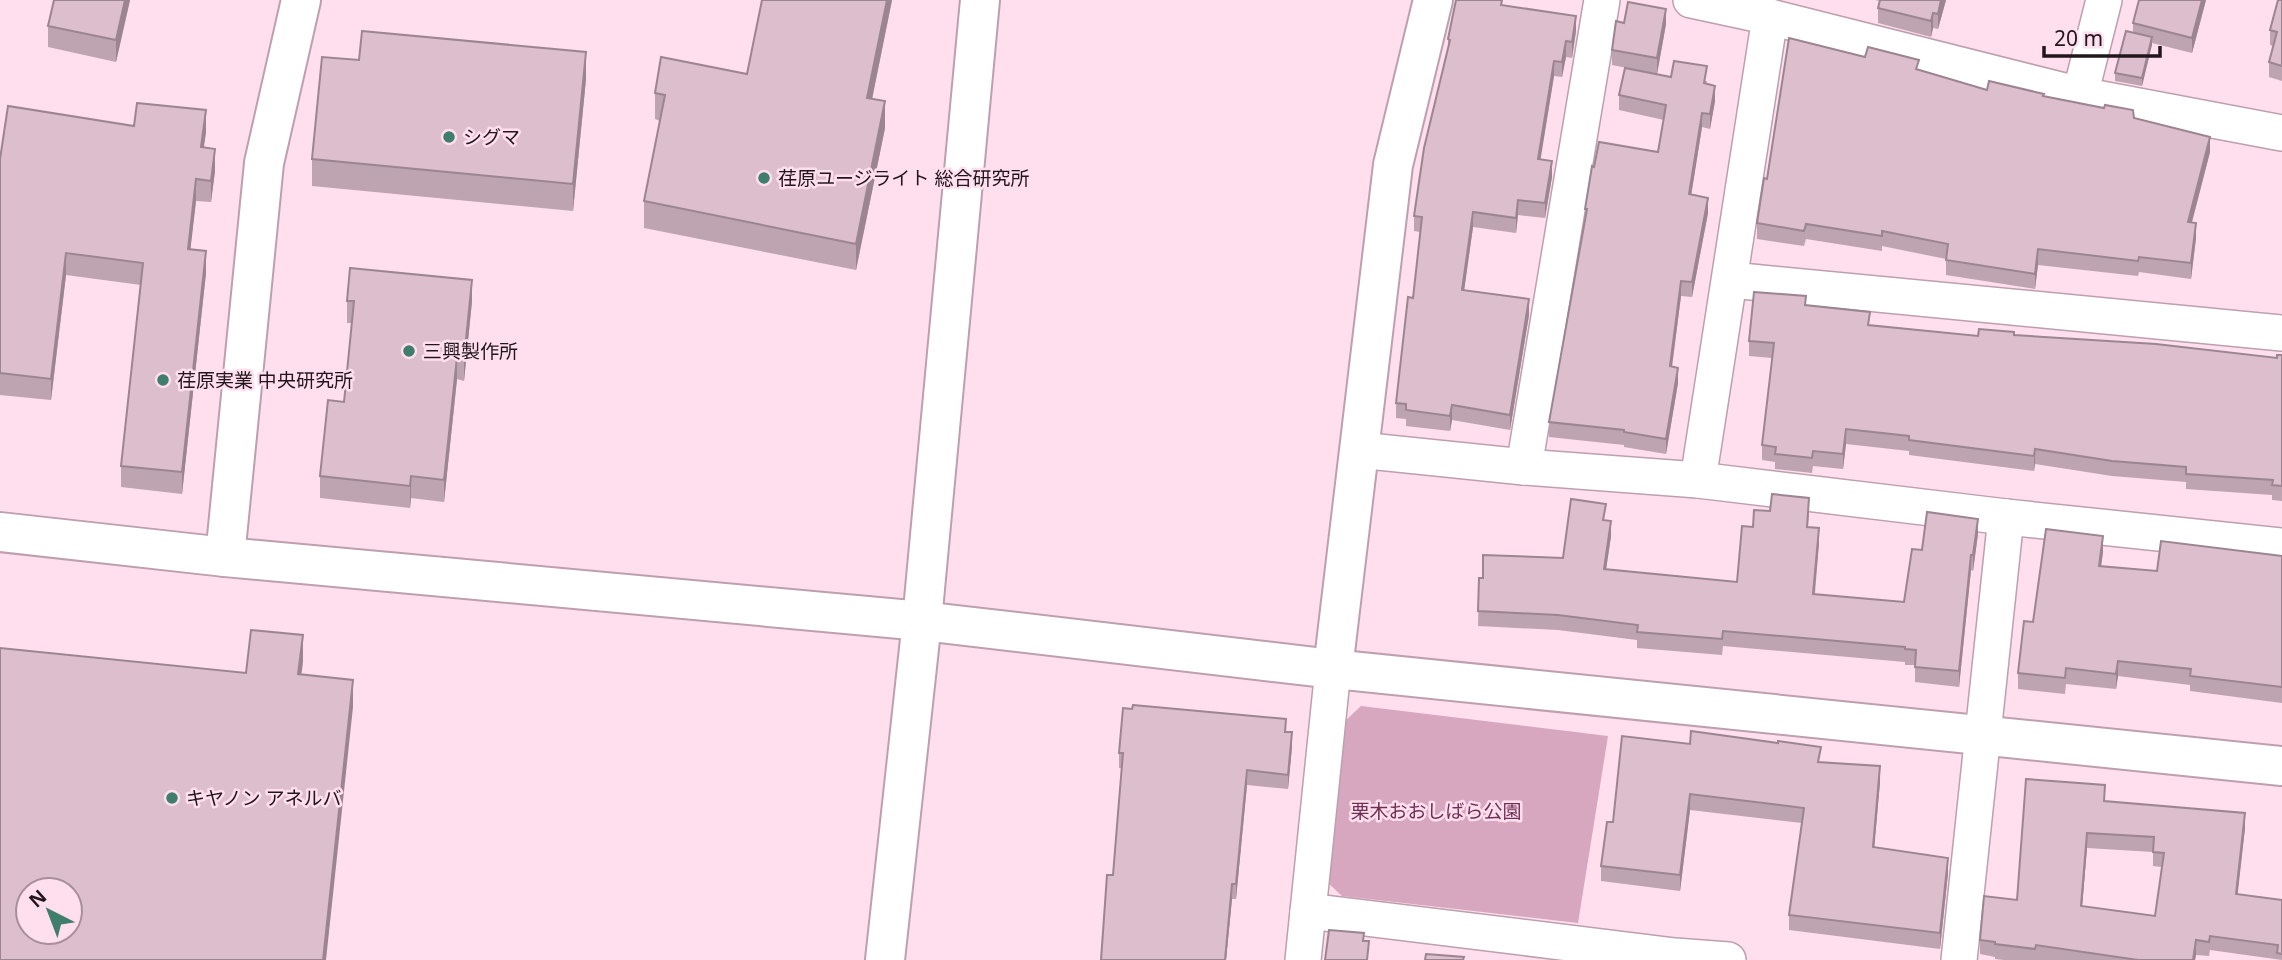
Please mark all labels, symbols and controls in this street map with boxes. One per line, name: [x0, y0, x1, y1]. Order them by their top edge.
scale bar: [2044, 14, 2160, 58]
text: 20 m: [2054, 24, 2103, 52]
place label: シグマ: [463, 124, 520, 150]
marker: シグマ: [441, 129, 457, 145]
place label: 荏原ユージライト 総合研究所: [778, 165, 1030, 191]
marker: 荏原ユージライト 総合研究所: [756, 170, 772, 186]
place label: 三興製作所: [423, 338, 518, 364]
marker: 三興製作所: [401, 343, 417, 359]
place label: 荏原実業 中央研究所: [177, 367, 353, 393]
marker: 荏原実業 中央研究所: [155, 372, 171, 388]
place label: キヤノン アネルバ: [186, 785, 341, 811]
marker: キヤノン アネルバ: [164, 790, 180, 806]
park label: 栗木おおしばら公園: [1350, 798, 1522, 824]
north arrow: [14, 876, 84, 946]
text: N: [23, 884, 52, 913]

